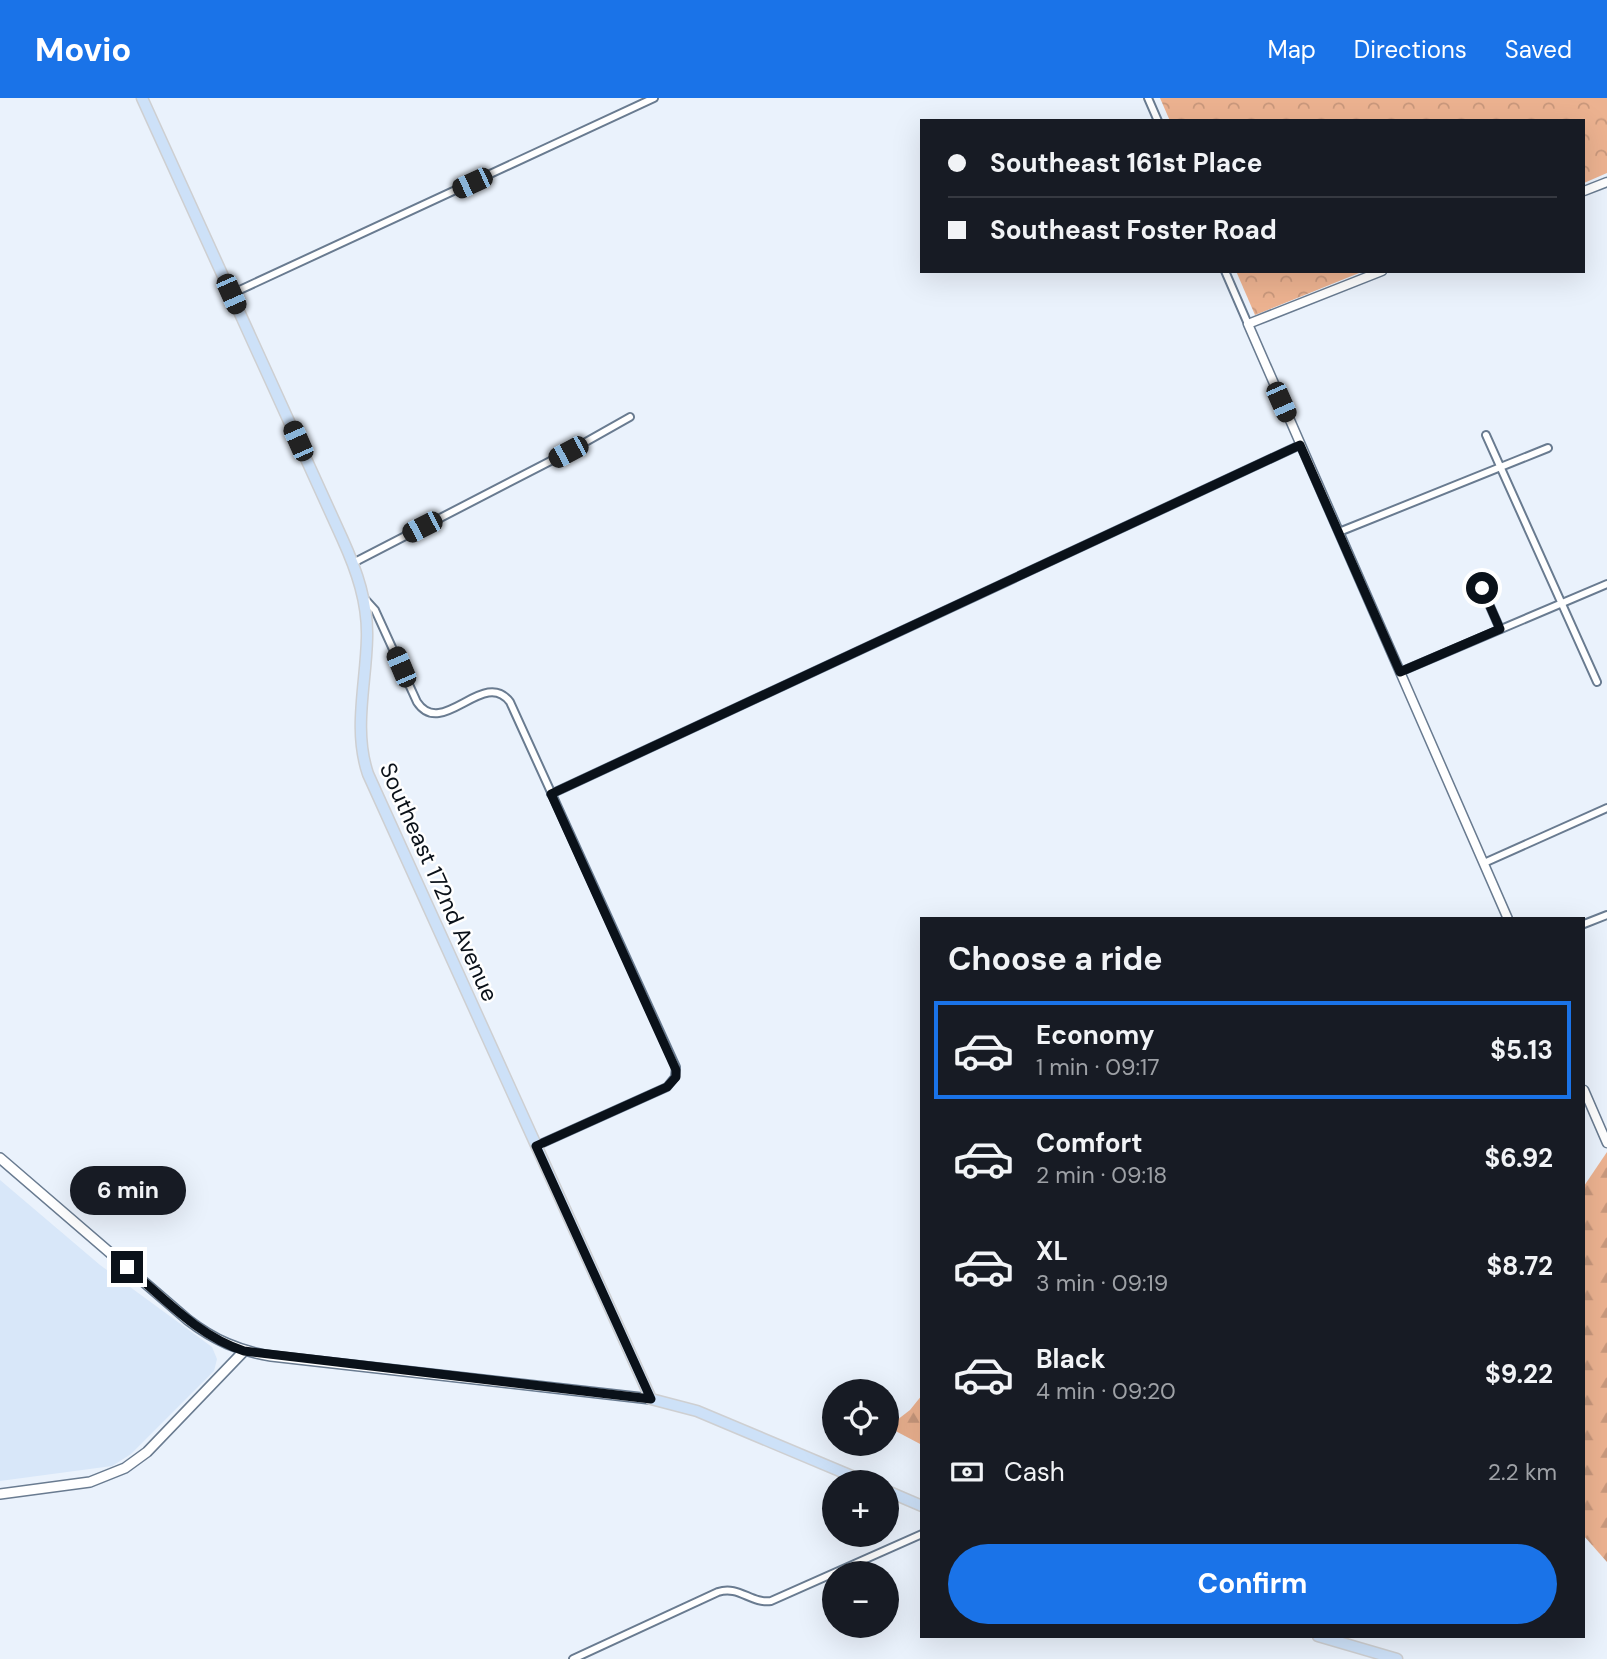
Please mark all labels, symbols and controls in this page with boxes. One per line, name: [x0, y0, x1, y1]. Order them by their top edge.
text: Movio: [35, 28, 131, 71]
text: Map: [1268, 34, 1316, 65]
text: Directions: [1354, 34, 1467, 65]
text: Saved: [1505, 34, 1572, 65]
text: Southeast 161st Place: [990, 146, 1262, 180]
car: [449, 165, 496, 201]
text: Southeast Foster Road: [990, 213, 1277, 247]
car: [213, 271, 250, 317]
car: [1263, 379, 1300, 425]
car: [280, 418, 317, 464]
car: [545, 433, 592, 471]
car: [399, 508, 446, 546]
route start: [1466, 572, 1498, 604]
car: [384, 644, 419, 690]
street label: Southeast 172nd Avenue: [373, 758, 505, 1006]
text: Choose a ride: [948, 938, 1163, 980]
text: Economy: [1036, 1018, 1154, 1052]
icon: car: [952, 1019, 1015, 1082]
text: $5.13: [1490, 1033, 1553, 1067]
text: 1 min · 09:17: [1036, 1052, 1160, 1082]
text: Comfort: [1036, 1126, 1142, 1160]
icon: car: [952, 1127, 1015, 1190]
text: $6.92: [1485, 1141, 1553, 1175]
text: 2 min · 09:18: [1036, 1160, 1167, 1190]
callout: 6 min: [69, 1166, 185, 1214]
text: 6 min: [97, 1175, 159, 1205]
text: XL: [1036, 1234, 1068, 1268]
icon: car: [952, 1235, 1015, 1298]
text: $8.72: [1486, 1249, 1553, 1283]
route end: [111, 1251, 143, 1283]
text: 3 min · 09:19: [1036, 1268, 1168, 1298]
text: Black: [1036, 1342, 1106, 1376]
icon: car: [952, 1343, 1015, 1406]
text: $9.22: [1485, 1357, 1553, 1391]
text: 4 min · 09:20: [1036, 1376, 1176, 1406]
map controls: [822, 1379, 899, 1638]
button: locate: [822, 1379, 899, 1456]
icon: cash: [948, 1453, 986, 1491]
text: Cash: [1004, 1455, 1065, 1489]
text: 2.2 km: [1488, 1457, 1557, 1487]
button: +: [822, 1470, 899, 1547]
button: Confirm: [948, 1544, 1557, 1624]
button: −: [822, 1561, 899, 1638]

